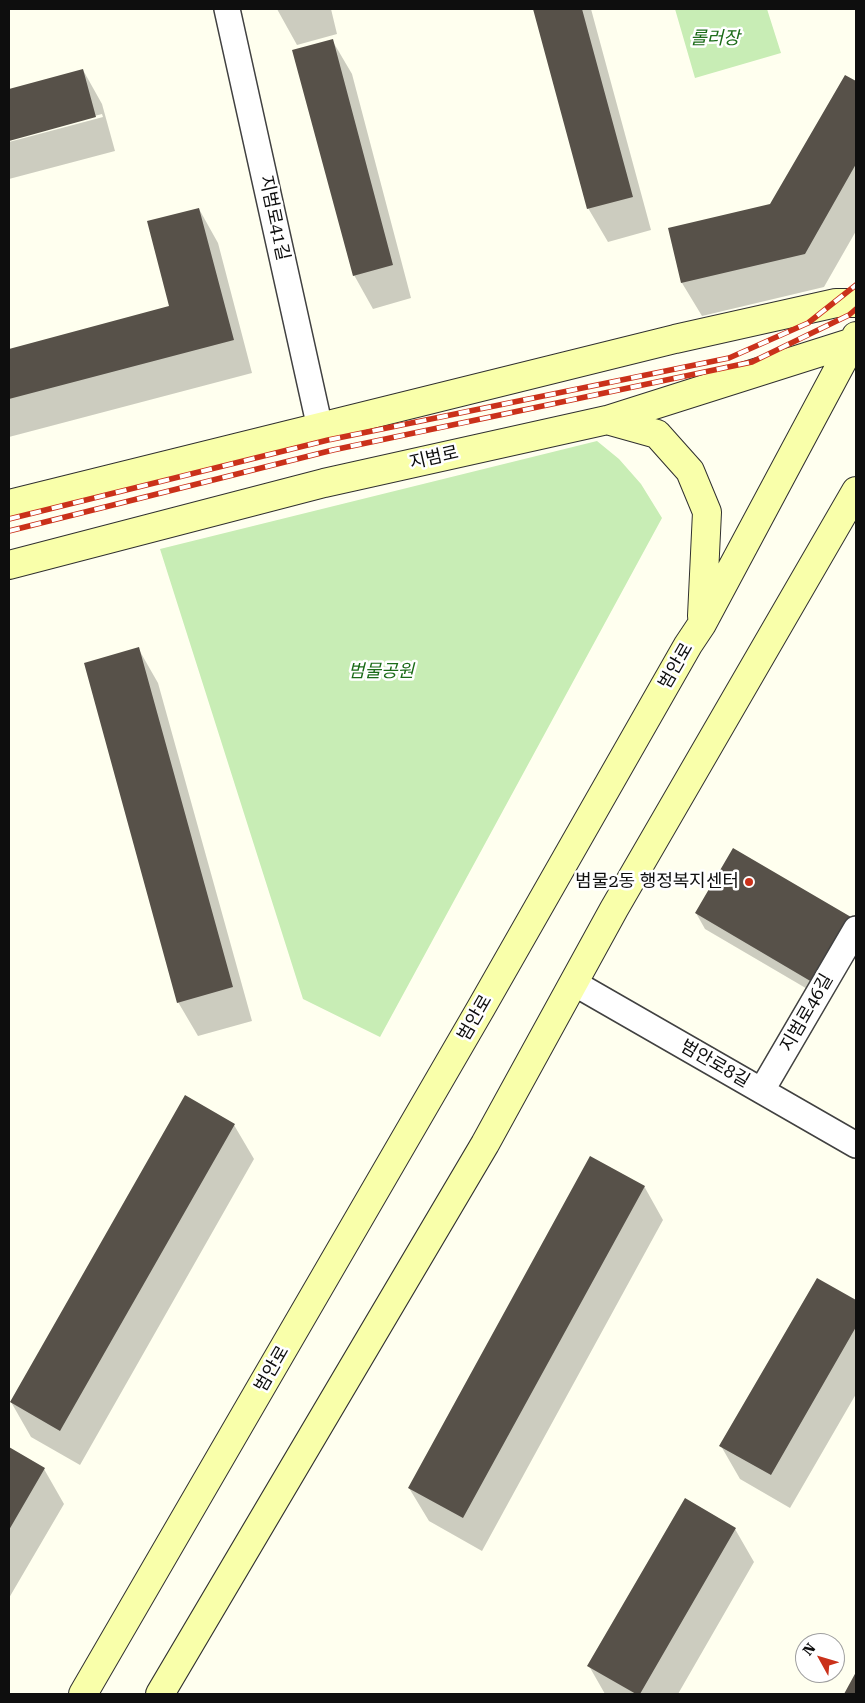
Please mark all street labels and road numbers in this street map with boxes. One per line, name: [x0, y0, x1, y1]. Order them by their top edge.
street label: 지범로41길: [254, 173, 294, 263]
street label: 지범로: [407, 442, 461, 474]
street label: 범안로: [654, 639, 698, 693]
street label: 지범로46길: [776, 970, 838, 1056]
street label: 범안로: [453, 991, 497, 1045]
street label: 범안로8길: [677, 1036, 753, 1092]
street label: 범안로: [250, 1342, 294, 1396]

